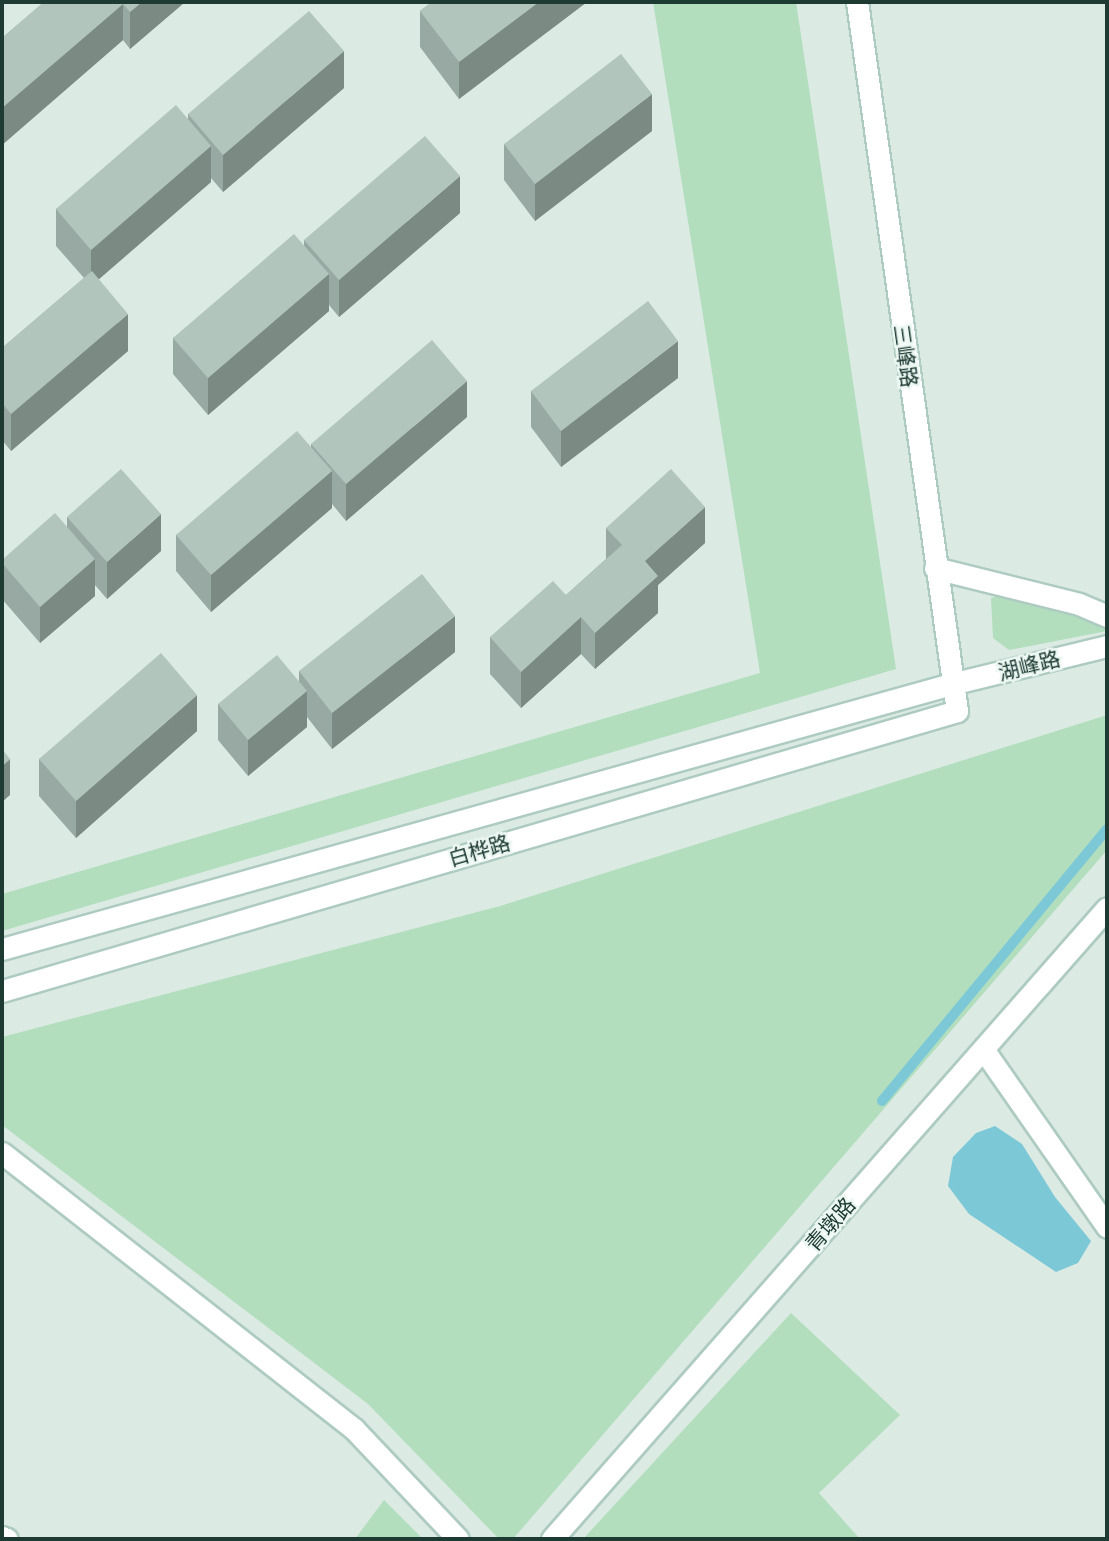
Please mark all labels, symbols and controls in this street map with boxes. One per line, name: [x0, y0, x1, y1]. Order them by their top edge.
street label: 三峰路: [889, 323, 923, 389]
street label: 湖峰路: [995, 645, 1063, 685]
street label: 白桦路: [445, 829, 513, 871]
street label: 青墩路: [800, 1192, 860, 1256]

